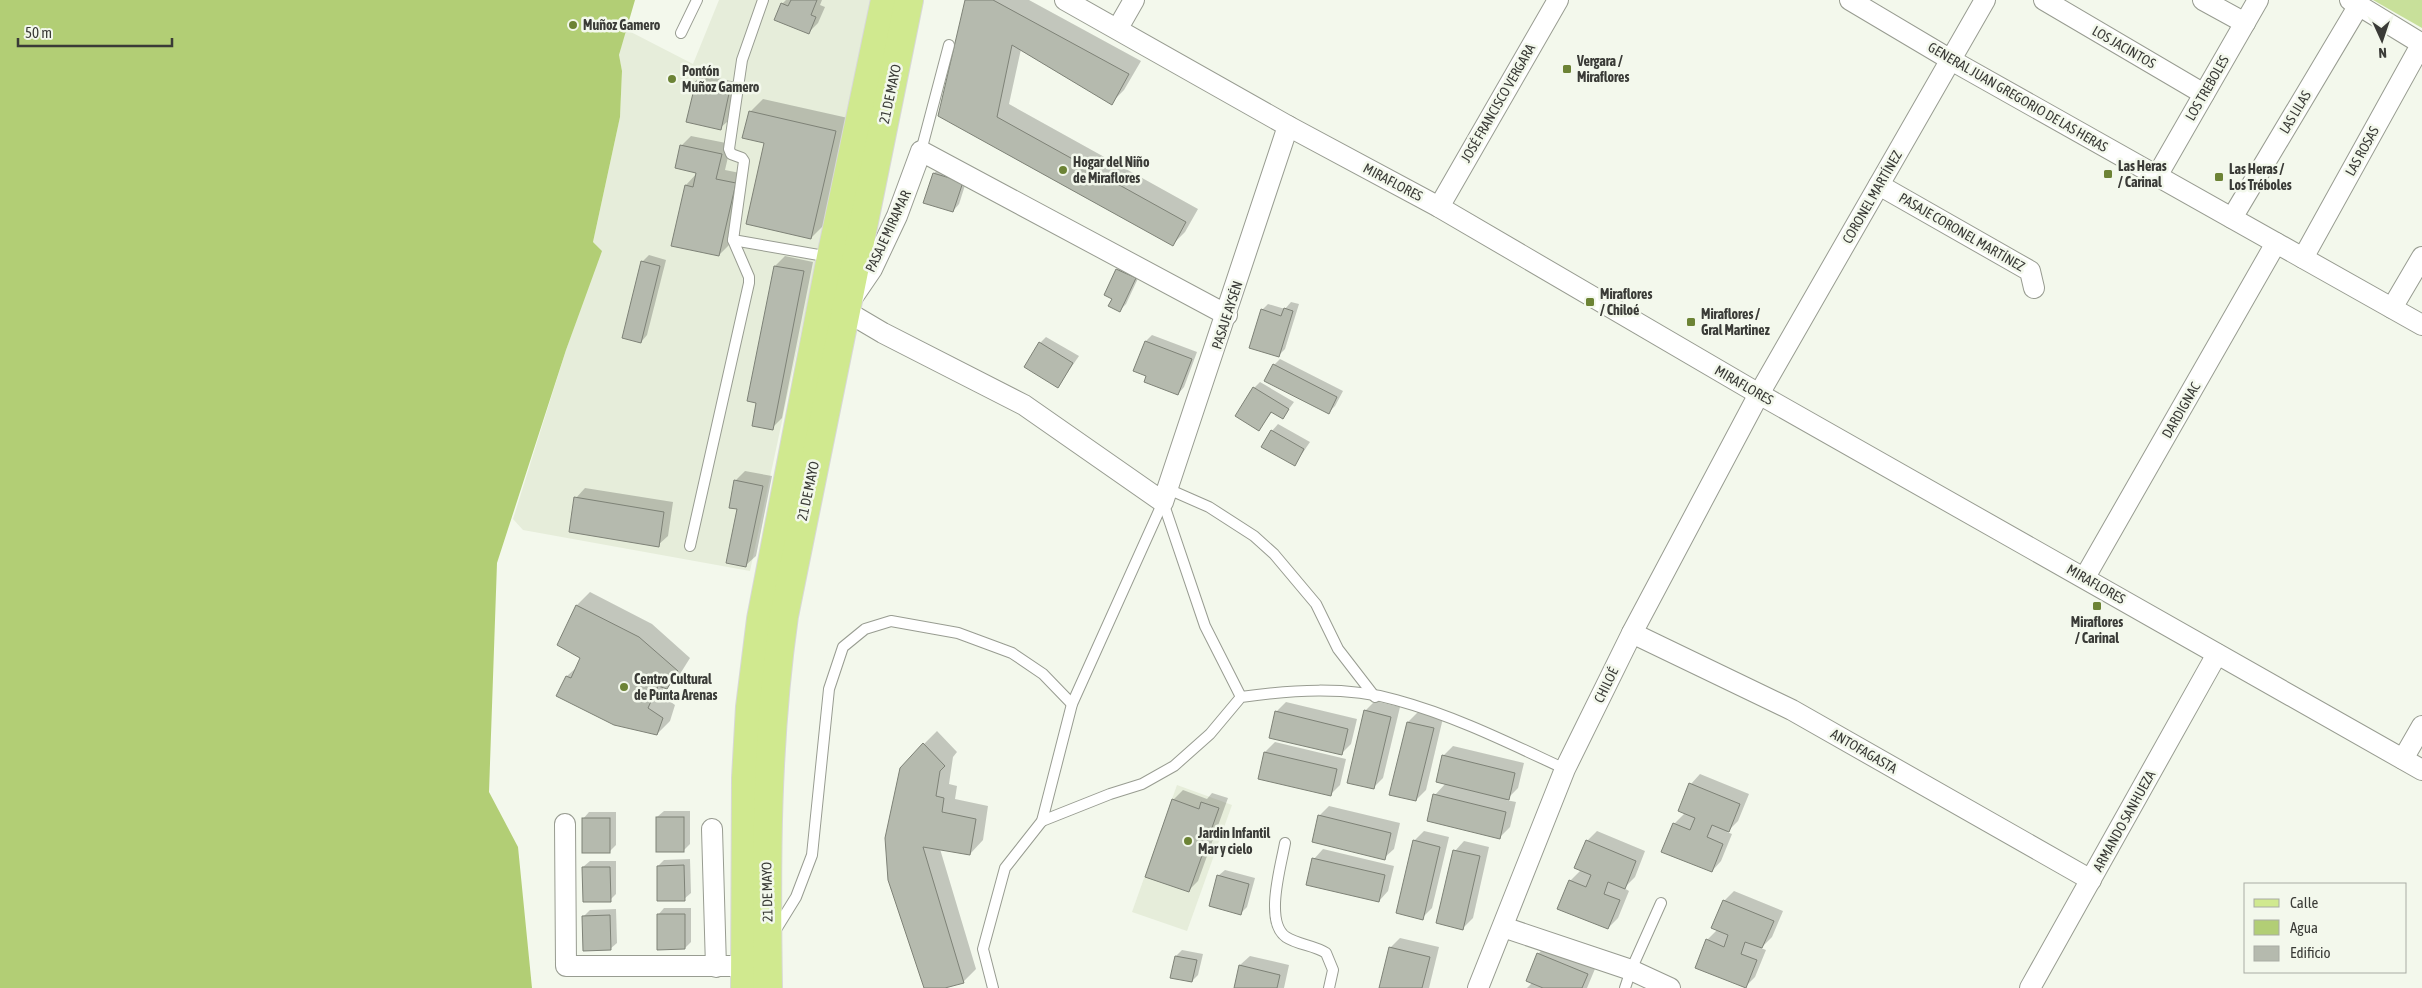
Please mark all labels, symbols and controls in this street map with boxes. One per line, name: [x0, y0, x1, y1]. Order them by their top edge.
scale bar: [18, 15, 171, 47]
north arrow: [2357, 15, 2407, 65]
place label: Muñoz Gamero: [583, 17, 661, 33]
marker: Muñoz Gamero: [567, 19, 579, 31]
street label: LOS JACINTOS: [2089, 22, 2159, 72]
text: 50 m: [25, 24, 52, 41]
street label: GENERAL JUAN GREGORIO DE LAS HERAS: [1925, 39, 2111, 155]
street label: JOSÉ FRANCISCO VERGARA: [1458, 41, 1538, 165]
text: N: [2378, 45, 2387, 61]
place label: Vergara / Miraflores: [1576, 53, 1629, 85]
street label: LOS TREBOLES: [2182, 53, 2232, 123]
place label: Pontón Muñoz Gamero: [682, 63, 760, 95]
street label: 21 DE MAYO: [876, 63, 904, 125]
marker: Vergara / Miraflores: [1561, 63, 1573, 75]
marker: Pontón Muñoz Gamero: [666, 73, 678, 85]
street label: LAS LILAS: [2276, 88, 2314, 136]
street label: LAS ROSAS: [2342, 124, 2382, 178]
street label: CORONEL MARTÍNEZ: [1839, 148, 1905, 246]
place label: Hogar del Niño de Miraflores: [1073, 154, 1150, 186]
place label: Las Heras / Carinal: [2118, 158, 2167, 190]
street label: MIRAFLORES: [1361, 160, 1425, 204]
place label: Las Heras / Los Tréboles: [2229, 161, 2292, 193]
marker: Hogar del Niño de Miraflores: [1057, 164, 1069, 176]
marker: Las Heras / Carinal: [2102, 168, 2114, 180]
marker: Las Heras / Los Tréboles: [2213, 171, 2225, 183]
street label: PASAJE MIRAMAR: [862, 188, 914, 274]
street label: PASAJE CORONEL MARTÍNEZ: [1896, 189, 2028, 275]
street label: PASAJE AYSÉN: [1208, 279, 1246, 351]
place label: Miraflores / Chiloé: [1600, 286, 1652, 318]
marker: Miraflores / Chiloé: [1584, 296, 1596, 308]
place label: Miraflores / Gral Martinez: [1701, 306, 1770, 338]
marker: Miraflores / Gral Martinez: [1685, 316, 1697, 328]
street label: MIRAFLORES: [1712, 362, 1776, 408]
street label: DARDIGNAC: [2159, 379, 2204, 441]
street label: 21 DE MAYO: [794, 460, 822, 522]
street label: MIRAFLORES: [2064, 561, 2128, 607]
marker: Miraflores / Carinal: [2091, 600, 2103, 612]
place label: Miraflores / Carinal: [2071, 614, 2123, 646]
street label: CHILOÉ: [1591, 665, 1621, 705]
place label: Centro Cultural de Punta Arenas: [634, 671, 717, 703]
marker: Centro Cultural de Punta Arenas: [618, 681, 630, 693]
street label: ANTOFAGASTA: [1828, 726, 1900, 776]
street label: ARMANDO SANHUEZA: [2090, 768, 2158, 874]
place label: Jardin Infantil Mar y cielo: [1197, 825, 1270, 857]
marker: Jardin Infantil Mar y cielo: [1182, 835, 1194, 847]
street label: 21 DE MAYO: [758, 862, 776, 922]
legend: [2244, 883, 2407, 973]
text: Calle: [2290, 894, 2319, 911]
text: Agua: [2290, 919, 2318, 936]
text: Edificio: [2290, 944, 2331, 961]

